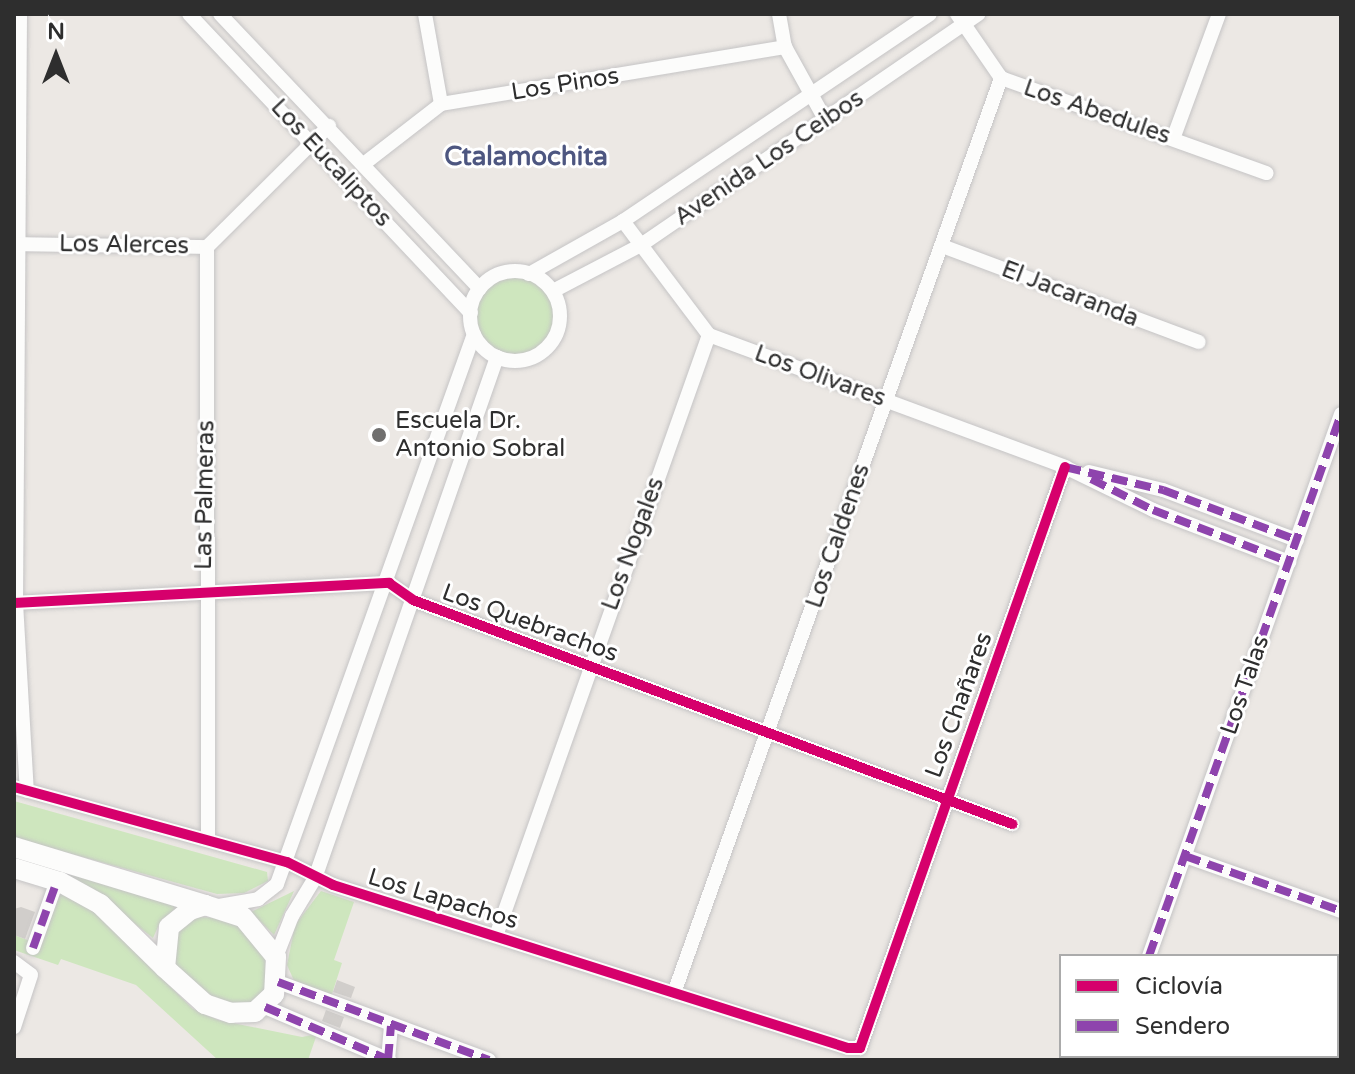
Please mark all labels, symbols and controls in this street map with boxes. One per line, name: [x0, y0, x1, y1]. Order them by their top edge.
north arrow: [16, 16, 96, 96]
text: N: [47, 19, 65, 45]
street label: Los Pinos: [509, 61, 621, 107]
street label: Los Abedules: [1020, 73, 1174, 151]
street label: Avenida Los Ceibos: [669, 84, 869, 232]
street label: Los Eucaliptos: [264, 93, 398, 233]
district label: Ctalamochita: [444, 141, 608, 173]
street label: Los Alerces: [59, 229, 189, 261]
street label: El Jacaranda: [997, 255, 1143, 333]
street label: Los Olivares: [751, 339, 889, 413]
place label: Escuela Dr. Antonio Sobral: [395, 407, 565, 463]
street label: Las Palmeras: [189, 420, 221, 570]
marker: Escuela Dr. Antonio Sobral: [370, 426, 388, 444]
street label: Los Caldenes: [800, 460, 876, 612]
street label: Los Nogales: [596, 474, 670, 614]
street label: Los Quebrachos: [438, 578, 622, 668]
street label: Los Chañares: [919, 628, 999, 782]
street label: Los Talas: [1215, 631, 1275, 739]
street label: Los Lapachos: [364, 862, 522, 936]
legend: [1059, 954, 1339, 1058]
text: Ciclovía: [1135, 972, 1223, 1001]
text: Sendero: [1135, 1012, 1230, 1041]

